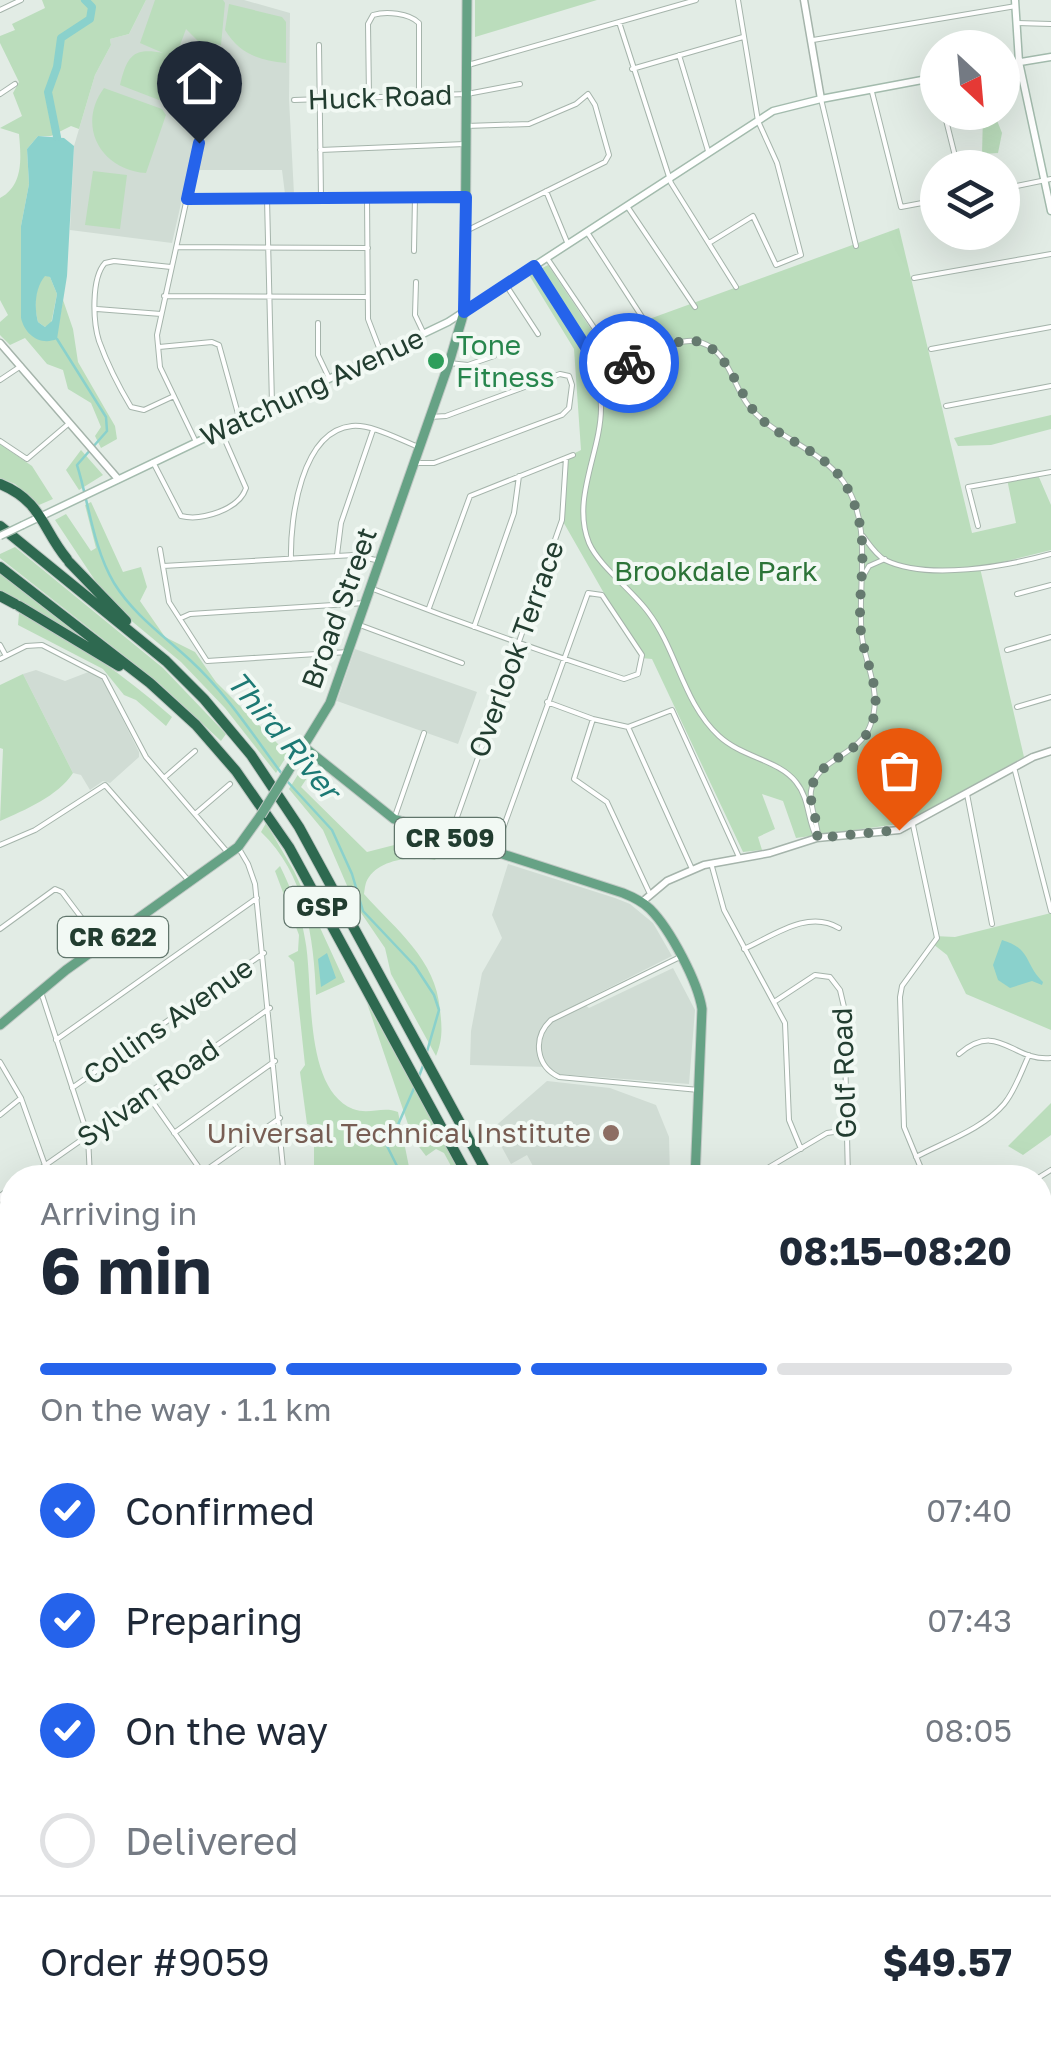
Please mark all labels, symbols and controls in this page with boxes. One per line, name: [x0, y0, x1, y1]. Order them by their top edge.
north arrow: [920, 30, 1020, 130]
map controls: [920, 30, 1020, 250]
pin: [157, 41, 242, 144]
icon: home: [172, 56, 227, 111]
street label: Huck Road: [307, 77, 453, 116]
button: layers: [920, 150, 1020, 250]
courier: [579, 313, 679, 413]
street label: Watchung Avenue: [195, 320, 429, 453]
place label: Tone Fitness: [456, 328, 555, 393]
icon: bike: [602, 336, 657, 391]
marker: Tone Fitness: [425, 350, 447, 372]
street label: Broad Street: [294, 523, 383, 693]
street label: Overlook Terrace: [461, 536, 570, 762]
park label: Brookdale Park: [614, 554, 818, 587]
water label: Third River: [220, 664, 351, 810]
pin: [857, 728, 942, 831]
icon: bag: [872, 743, 927, 798]
road number: CR 509: [395, 818, 505, 858]
road number: GSP: [284, 887, 360, 927]
road number: CR 622: [58, 917, 168, 957]
street label: Collins Avenue: [77, 950, 259, 1091]
street label: Golf Road: [825, 1007, 862, 1139]
street label: Sylvan Road: [71, 1032, 225, 1153]
place label: Universal Technical Institute: [206, 1116, 591, 1149]
marker: Universal Technical Institute: [600, 1122, 622, 1144]
text: Arriving in: [40, 1194, 197, 1232]
text: 08:15–08:20: [779, 1228, 1012, 1273]
text: 6 min: [40, 1230, 212, 1308]
text: On the way · 1.1 km: [40, 1390, 332, 1428]
icon: check: [40, 1483, 95, 1538]
text: Confirmed: [125, 1488, 315, 1533]
text: 07:40: [926, 1491, 1012, 1529]
icon: check: [40, 1593, 95, 1648]
text: Preparing: [125, 1598, 303, 1643]
text: 07:43: [927, 1601, 1012, 1639]
icon: check: [40, 1703, 95, 1758]
text: On the way: [125, 1708, 328, 1753]
text: 08:05: [925, 1711, 1012, 1749]
text: Delivered: [125, 1818, 298, 1863]
text: Order #9059: [40, 1939, 270, 1984]
text: $49.57: [883, 1939, 1012, 1984]

